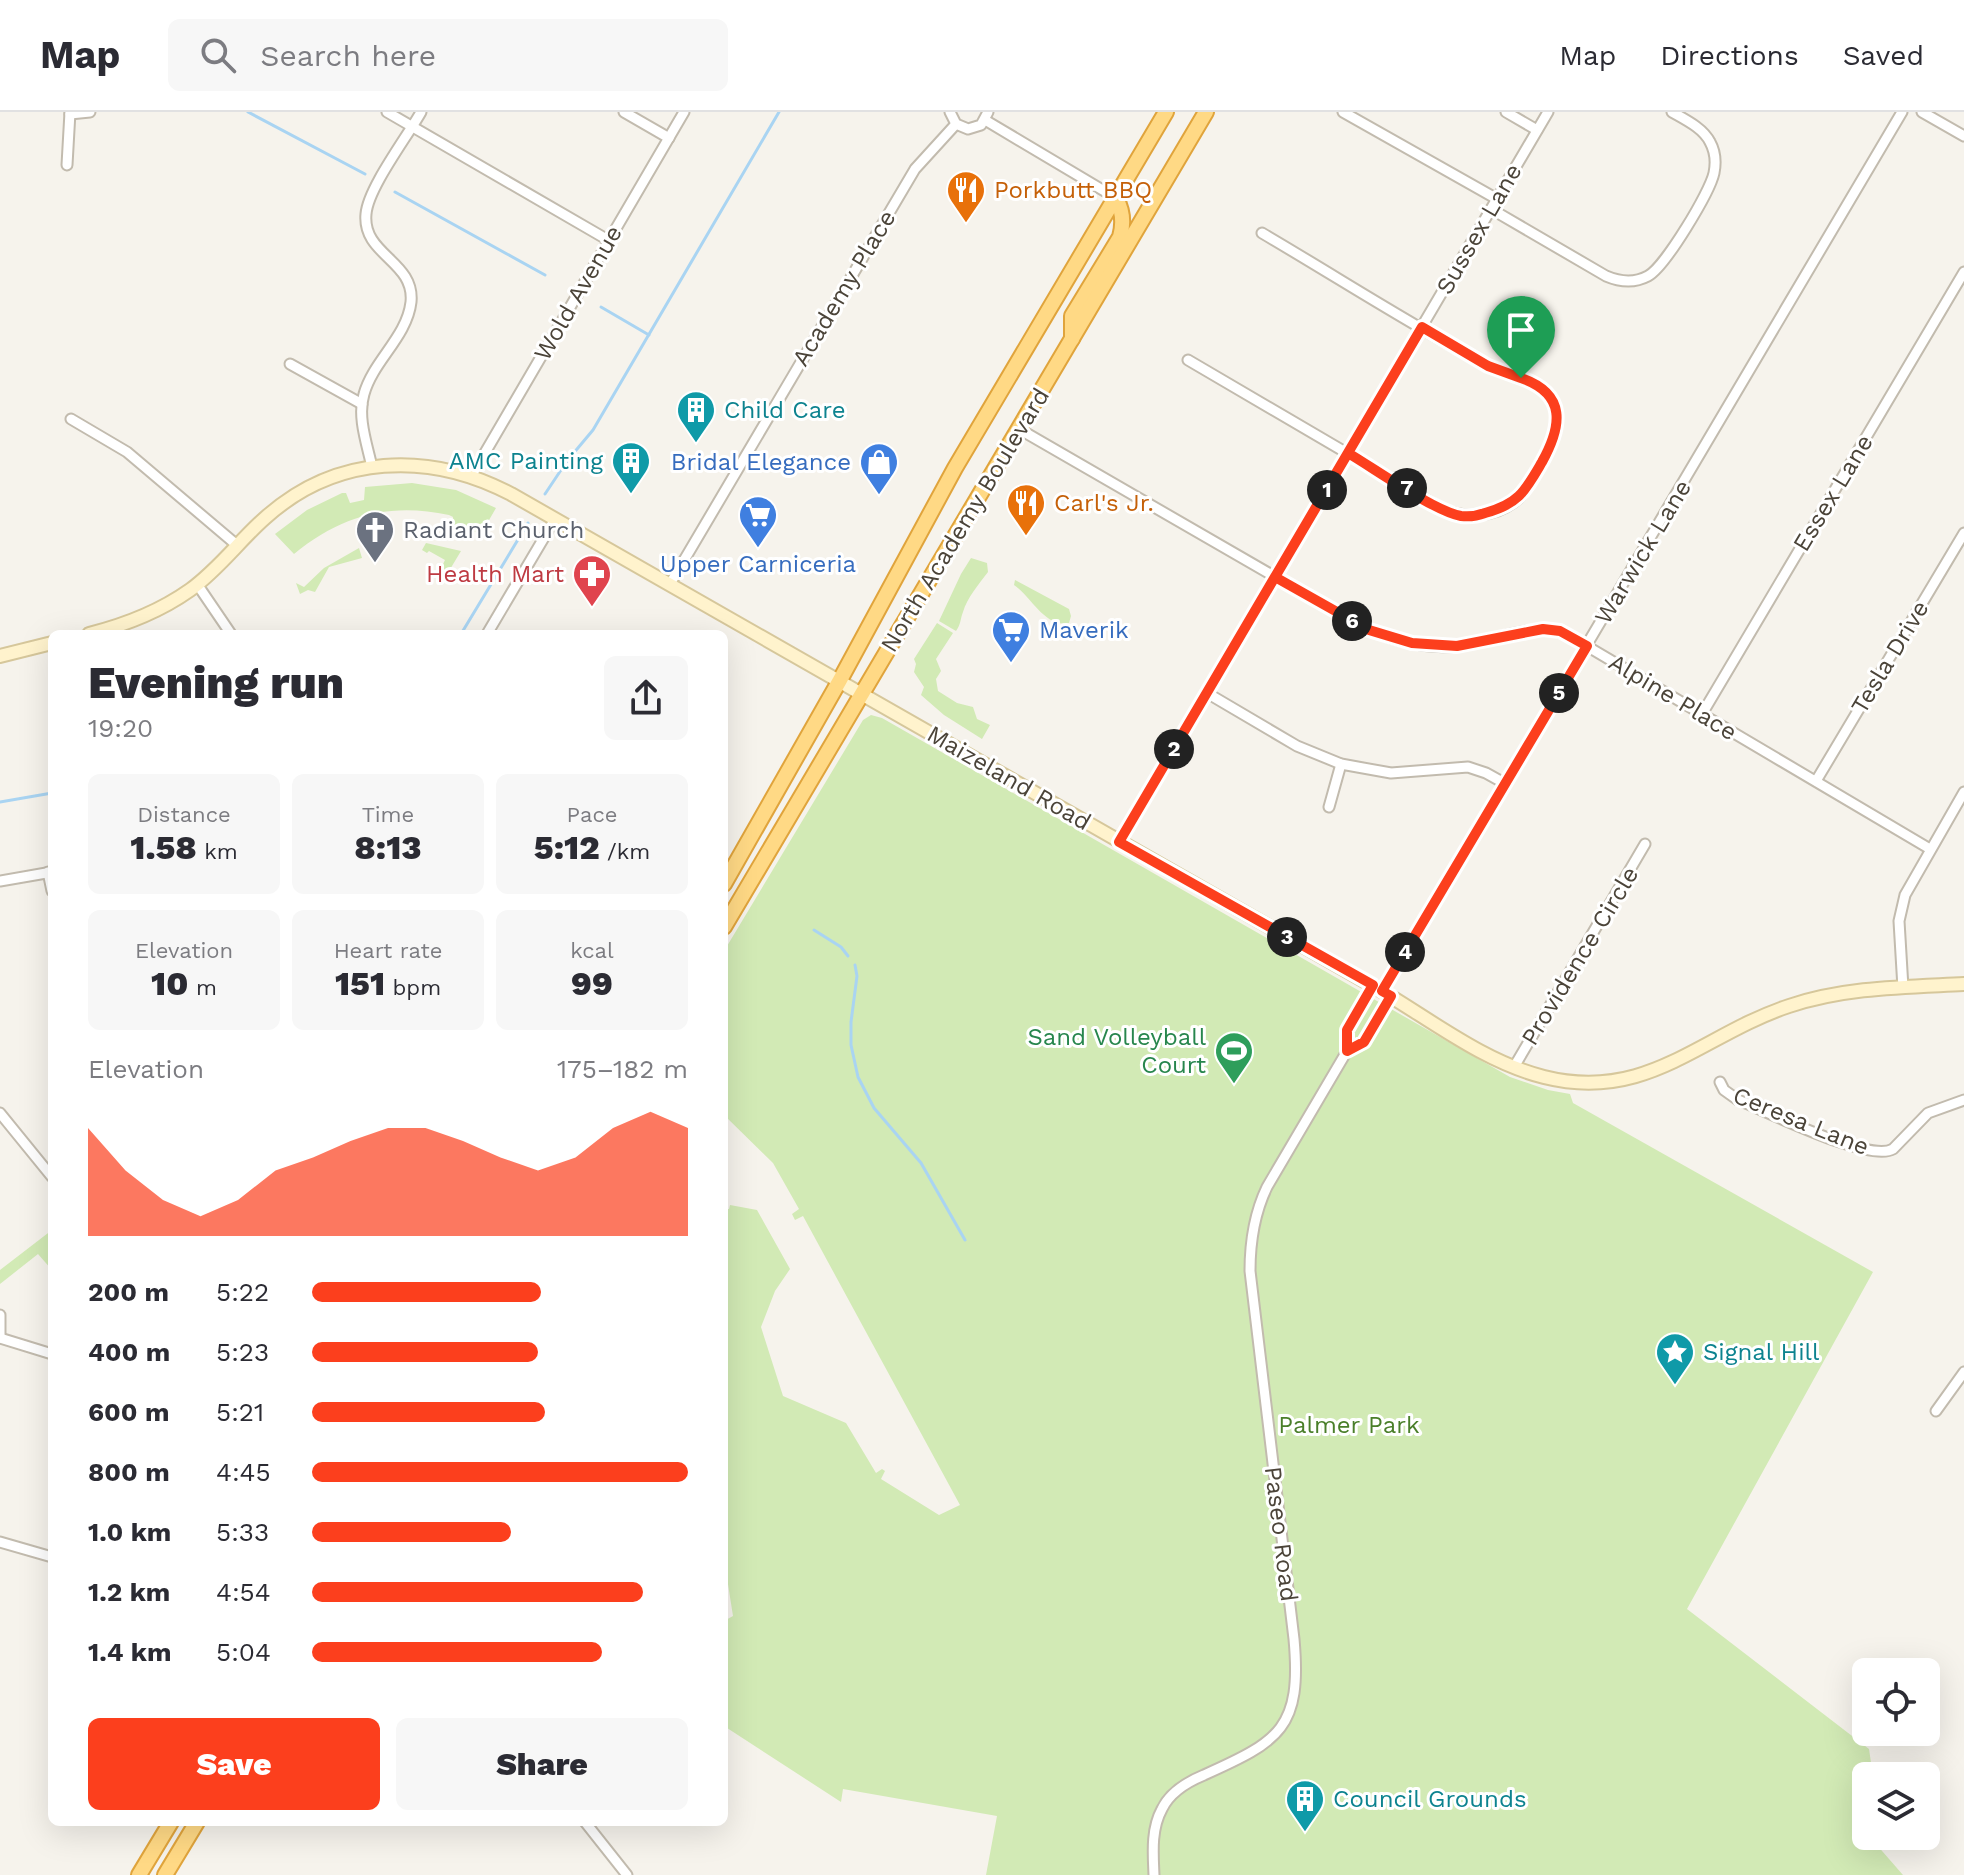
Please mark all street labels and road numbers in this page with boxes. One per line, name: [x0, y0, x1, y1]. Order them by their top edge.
street label: Sussex Lane: [1430, 159, 1528, 299]
street label: Academy Place: [786, 205, 902, 371]
street label: Wold Avenue: [528, 221, 628, 365]
street label: North Academy Boulevard: [875, 383, 1055, 657]
street label: Essex Lane: [1787, 430, 1879, 556]
street label: Warwick Lane: [1589, 475, 1697, 629]
street label: Tesla Drive: [1845, 596, 1935, 718]
street label: Alpine Place: [1604, 648, 1742, 746]
street label: Maizeland Road: [922, 720, 1096, 836]
street label: Providence Circle: [1516, 862, 1644, 1050]
street label: Ceresa Lane: [1729, 1081, 1873, 1161]
street label: Paseo Road: [1259, 1465, 1303, 1603]

